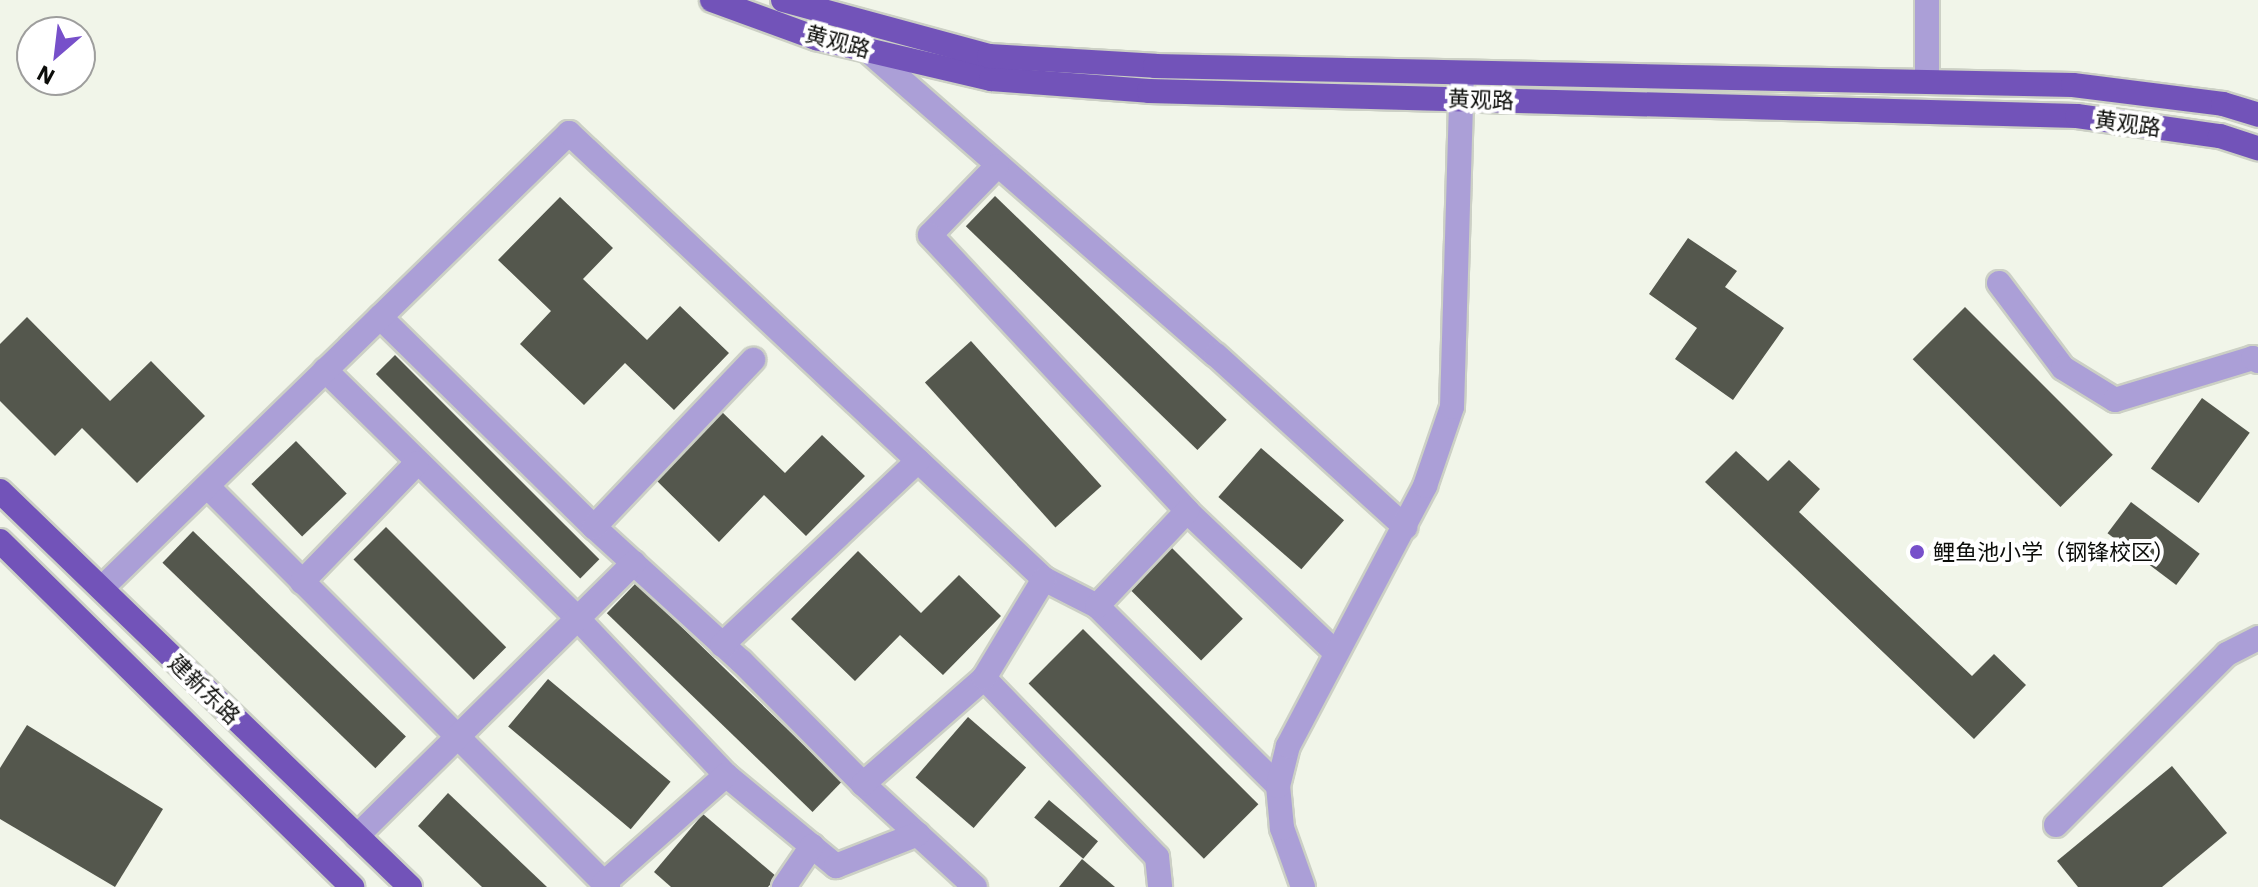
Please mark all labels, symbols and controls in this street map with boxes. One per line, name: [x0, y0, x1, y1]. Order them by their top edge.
north arrow: [16, 16, 96, 96]
street label: 黄观路: [803, 20, 873, 62]
text: N: [32, 59, 59, 92]
street label: 黄观路: [1448, 85, 1514, 113]
street label: 黄观路: [2093, 105, 2163, 141]
place label: 鲤鱼池小学（钢锋校区）: [1933, 539, 2175, 565]
marker: 鲤鱼池小学（钢锋校区）: [1908, 543, 1926, 561]
street label: 建新东路: [164, 649, 246, 729]

